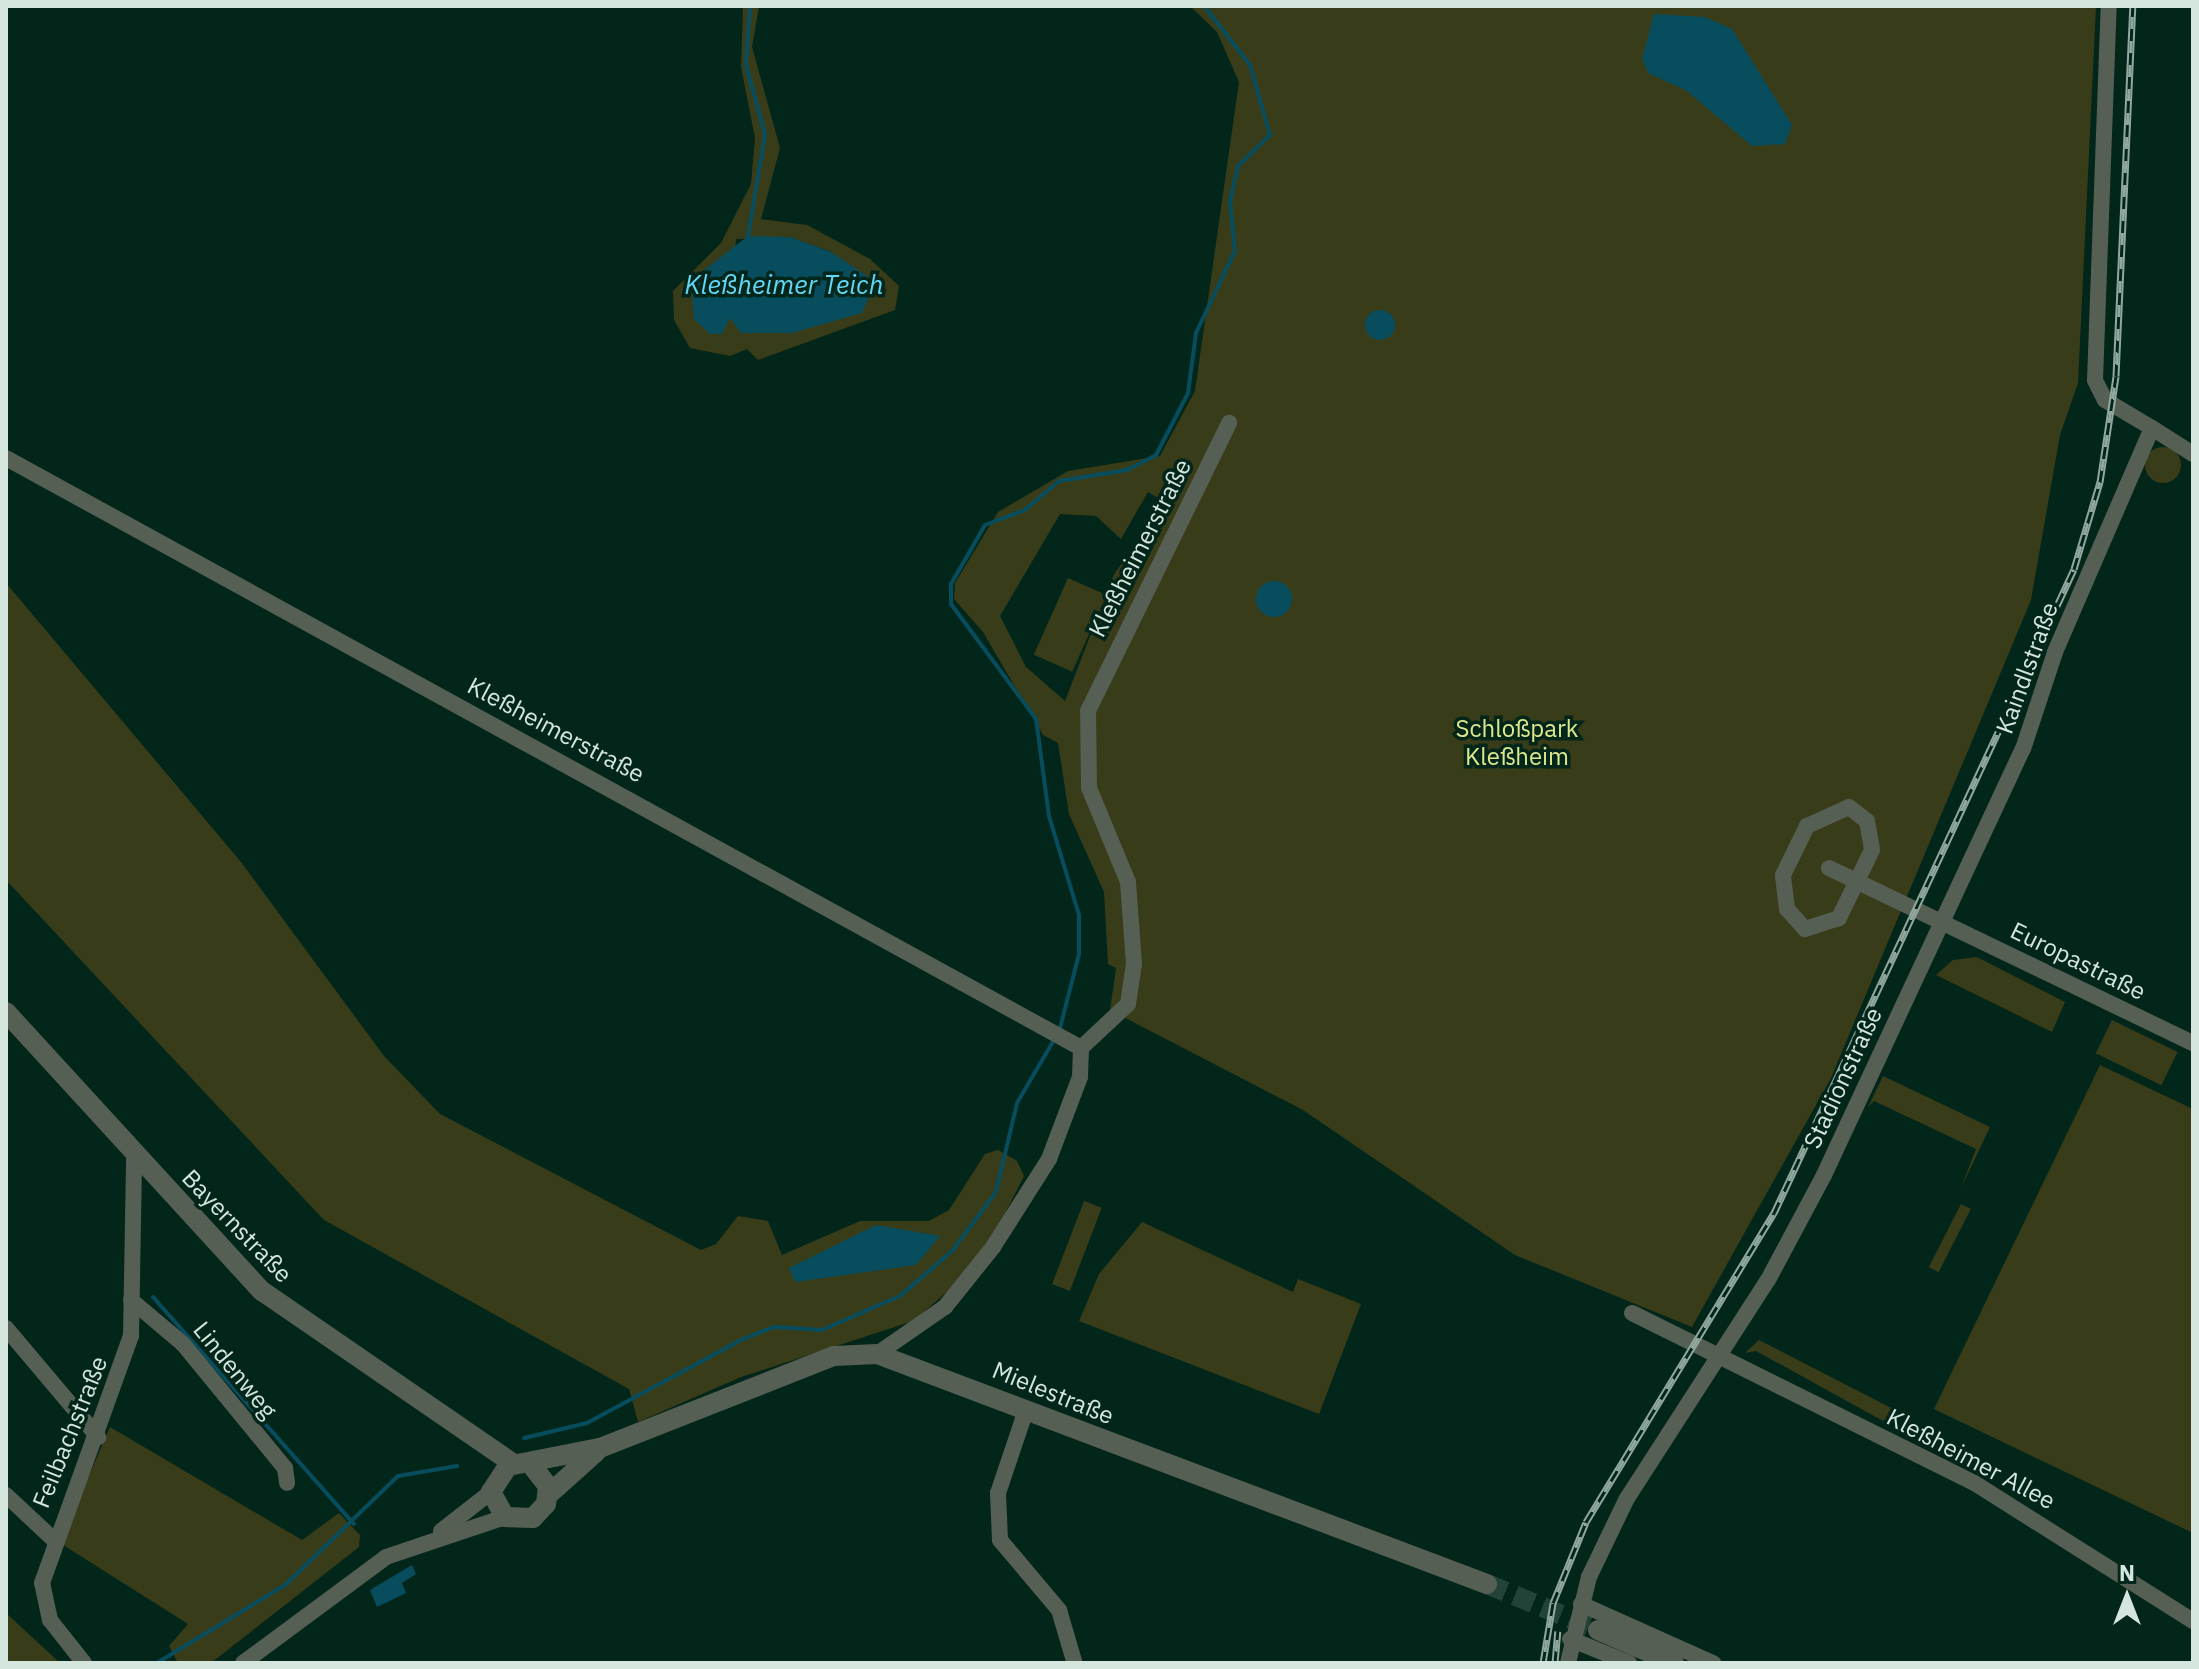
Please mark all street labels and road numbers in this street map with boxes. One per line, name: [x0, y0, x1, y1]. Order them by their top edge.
street label: Kleßheimerstraße: [1083, 454, 1197, 642]
street label: Kaindlstraße: [1990, 598, 2064, 738]
street label: Kleßheimerstraße: [463, 671, 649, 789]
street label: Europastraße: [2006, 916, 2150, 1006]
street label: Stadionstraße: [1798, 1003, 1888, 1153]
street label: Bayernstraße: [176, 1164, 298, 1288]
street label: Lindenweg: [187, 1316, 283, 1424]
street label: Feilbachstraße: [26, 1352, 114, 1512]
street label: Mielestraße: [988, 1356, 1118, 1430]
street label: Kleßheimer Allee: [1882, 1403, 2060, 1515]

